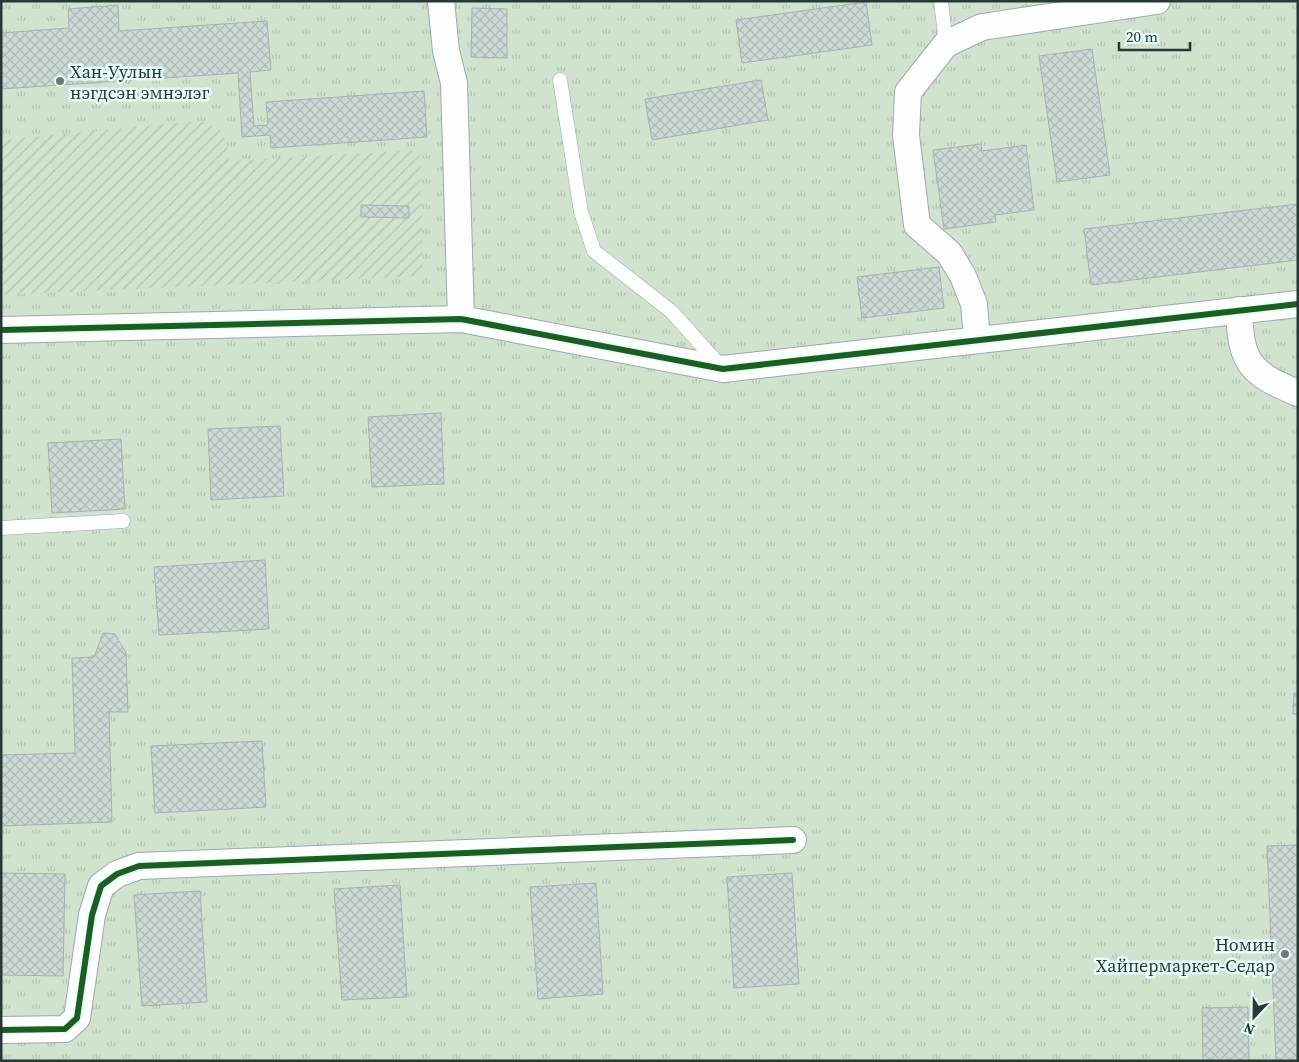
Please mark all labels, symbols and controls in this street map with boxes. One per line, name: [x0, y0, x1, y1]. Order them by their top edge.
scale bar: [1119, 20, 1190, 52]
text: 20 m: [1126, 26, 1158, 47]
place label: Хан-Уулын нэгдсэн эмнэлэг: [70, 59, 210, 105]
marker: Хан-Уулын нэгдсэн эмнэлэг: [54, 75, 66, 87]
place label: Номин Хайпермаркет-Седар: [1096, 932, 1275, 978]
marker: Номин Хайпермаркет-Седар: [1279, 948, 1291, 960]
north arrow: [1229, 992, 1279, 1042]
text: N: [1241, 1018, 1258, 1040]

